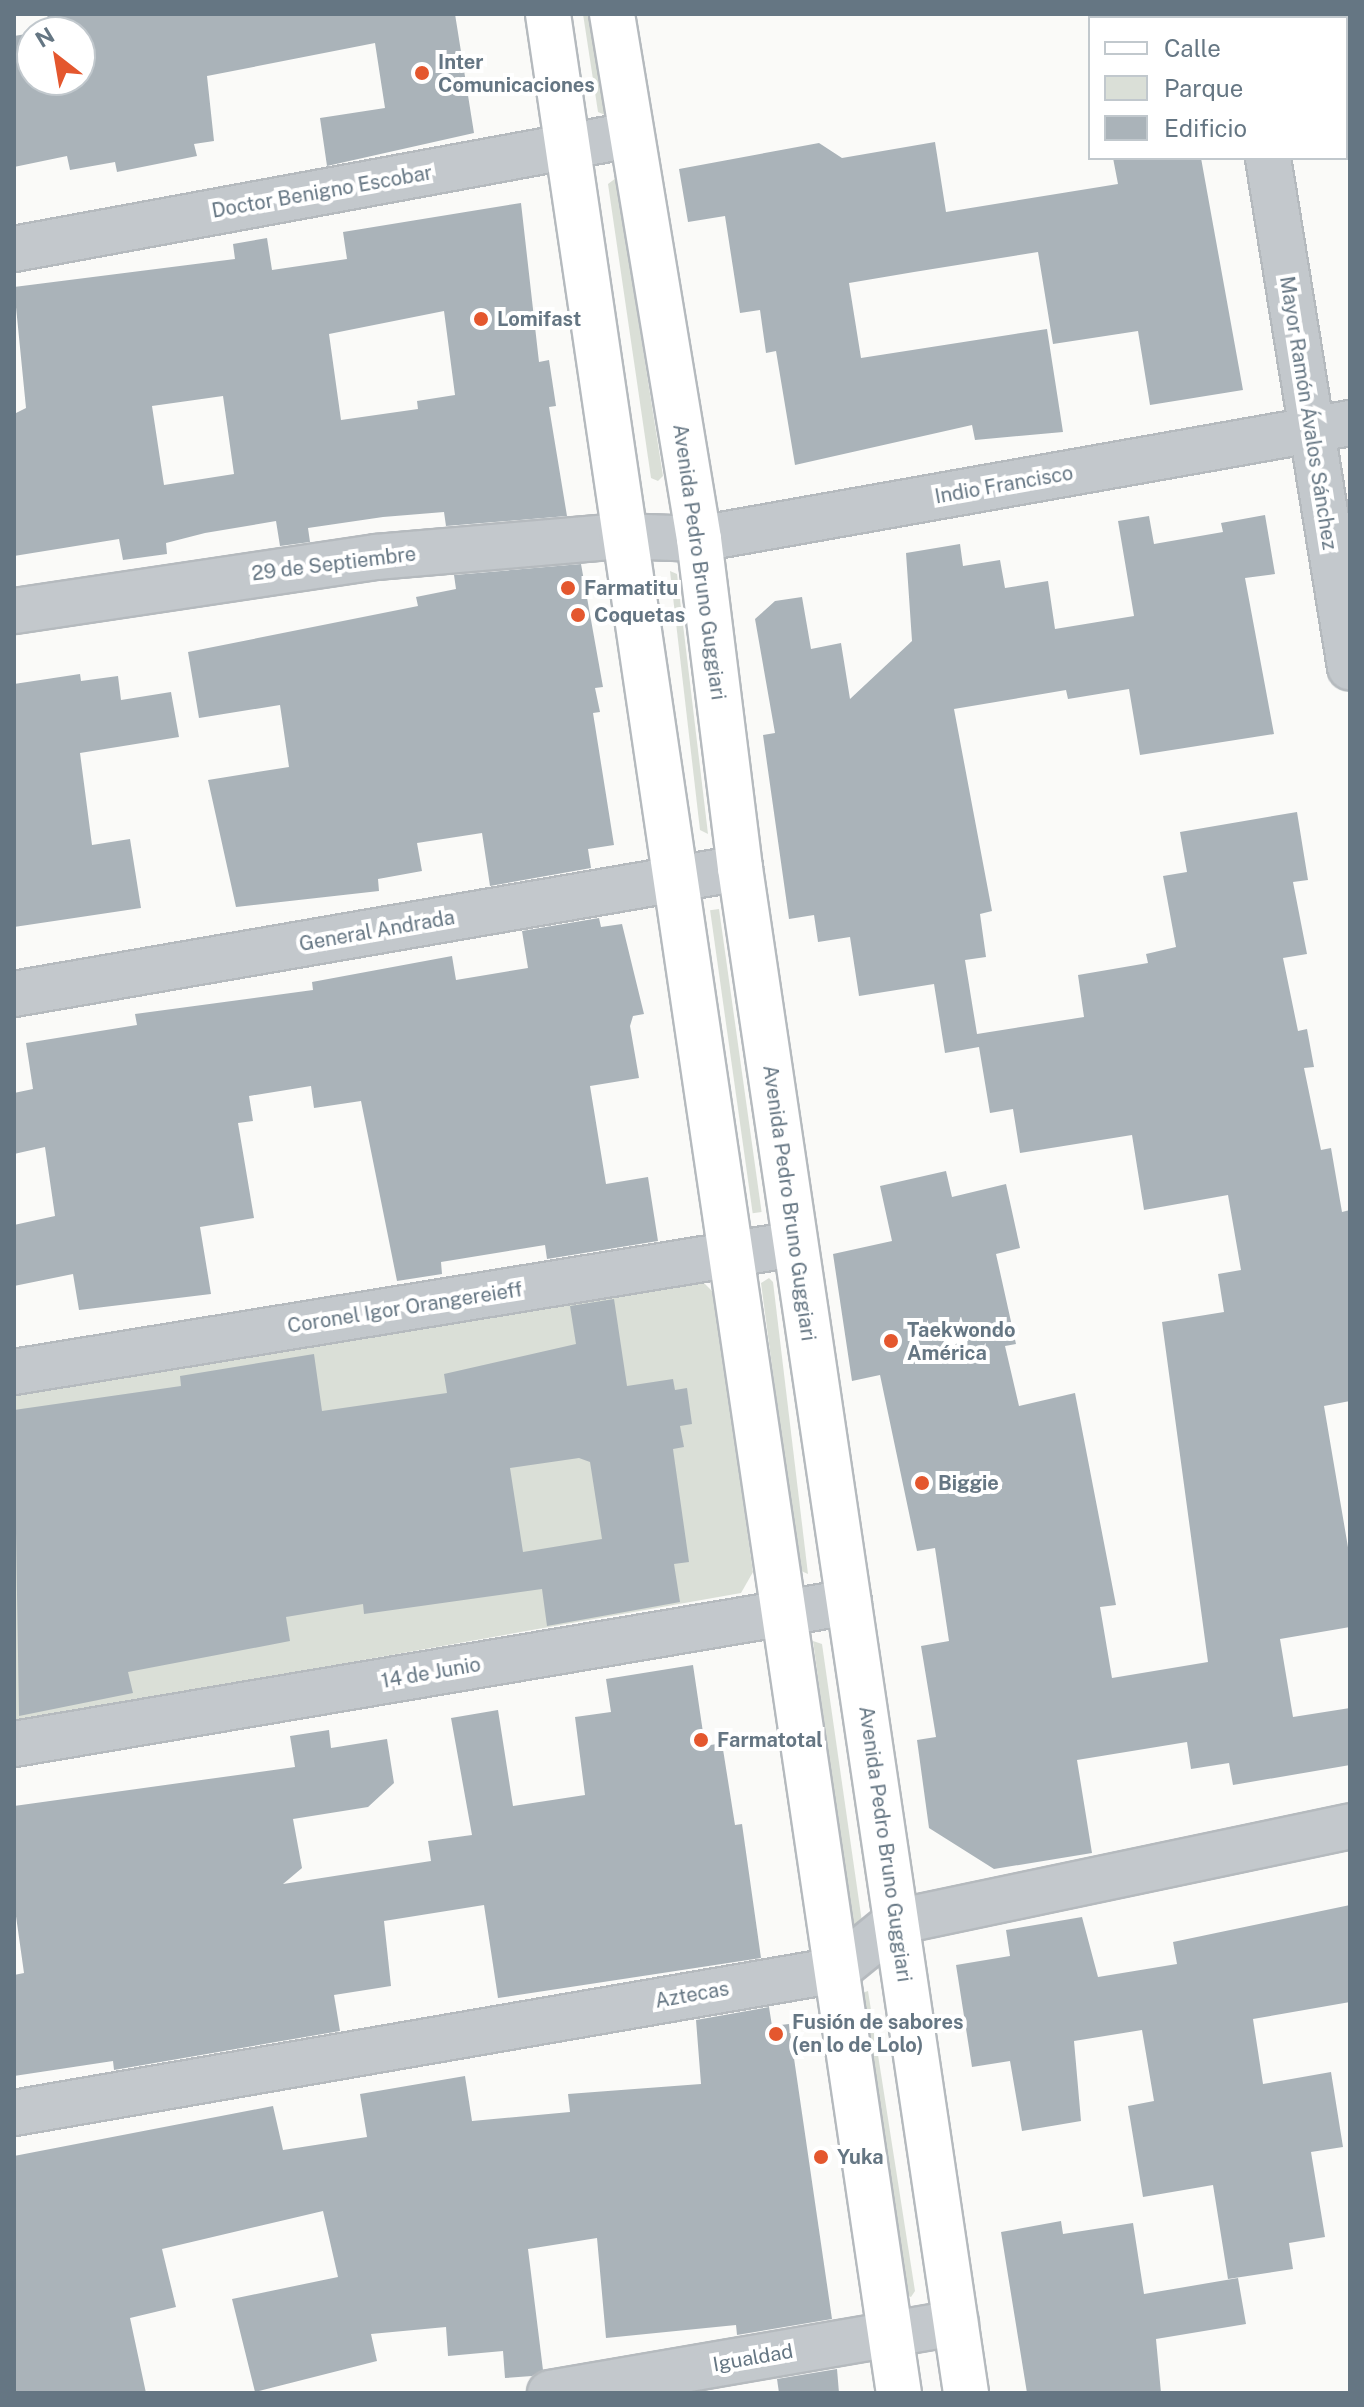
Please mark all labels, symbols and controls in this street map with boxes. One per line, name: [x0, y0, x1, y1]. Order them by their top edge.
north arrow: [16, 16, 96, 96]
legend: [1088, 16, 1348, 160]
text: N: [31, 22, 59, 53]
text: Calle: [1164, 34, 1221, 62]
place label: Inter Comunicaciones: [438, 50, 595, 97]
marker: Inter Comunicaciones: [413, 64, 431, 82]
text: Parque: [1164, 74, 1243, 102]
text: Edificio: [1164, 114, 1247, 142]
street label: Doctor Benigno Escobar: [210, 161, 434, 223]
street label: Mayor Ramón Ávalos Sánchez: [1274, 274, 1342, 552]
place label: Lomifast: [497, 307, 581, 331]
marker: Lomifast: [472, 310, 490, 328]
street label: Avenida Pedro Bruno Guggiari: [668, 422, 730, 702]
street label: Indio Francisco: [933, 461, 1075, 509]
street label: 29 de Septiembre: [250, 542, 418, 586]
place label: Farmatitu: [584, 576, 678, 600]
marker: Farmatitu: [559, 579, 577, 597]
place label: Coquetas: [594, 603, 685, 627]
marker: Coquetas: [569, 606, 587, 624]
street label: General Andrada: [297, 905, 457, 957]
street label: Avenida Pedro Bruno Guggiari: [758, 1063, 820, 1343]
street label: Coronel Igor Orangereieff: [286, 1278, 524, 1338]
place label: Taekwondo América: [907, 1318, 1015, 1365]
marker: Taekwondo América: [882, 1332, 900, 1350]
place label: Biggie: [938, 1471, 999, 1495]
marker: Biggie: [913, 1474, 931, 1492]
street label: 14 de Junio: [379, 1652, 483, 1694]
street label: Avenida Pedro Bruno Guggiari: [854, 1704, 916, 1984]
place label: Farmatotal: [717, 1728, 823, 1752]
marker: Farmatotal: [692, 1731, 710, 1749]
street label: Aztecas: [653, 1977, 731, 2013]
place label: Fusión de sabores (en lo de Lolo): [792, 2010, 964, 2057]
marker: Fusión de sabores (en lo de Lolo): [767, 2025, 785, 2043]
place label: Yuka: [837, 2145, 884, 2169]
marker: Yuka: [812, 2148, 830, 2166]
street label: Igualdad: [711, 2339, 795, 2377]

